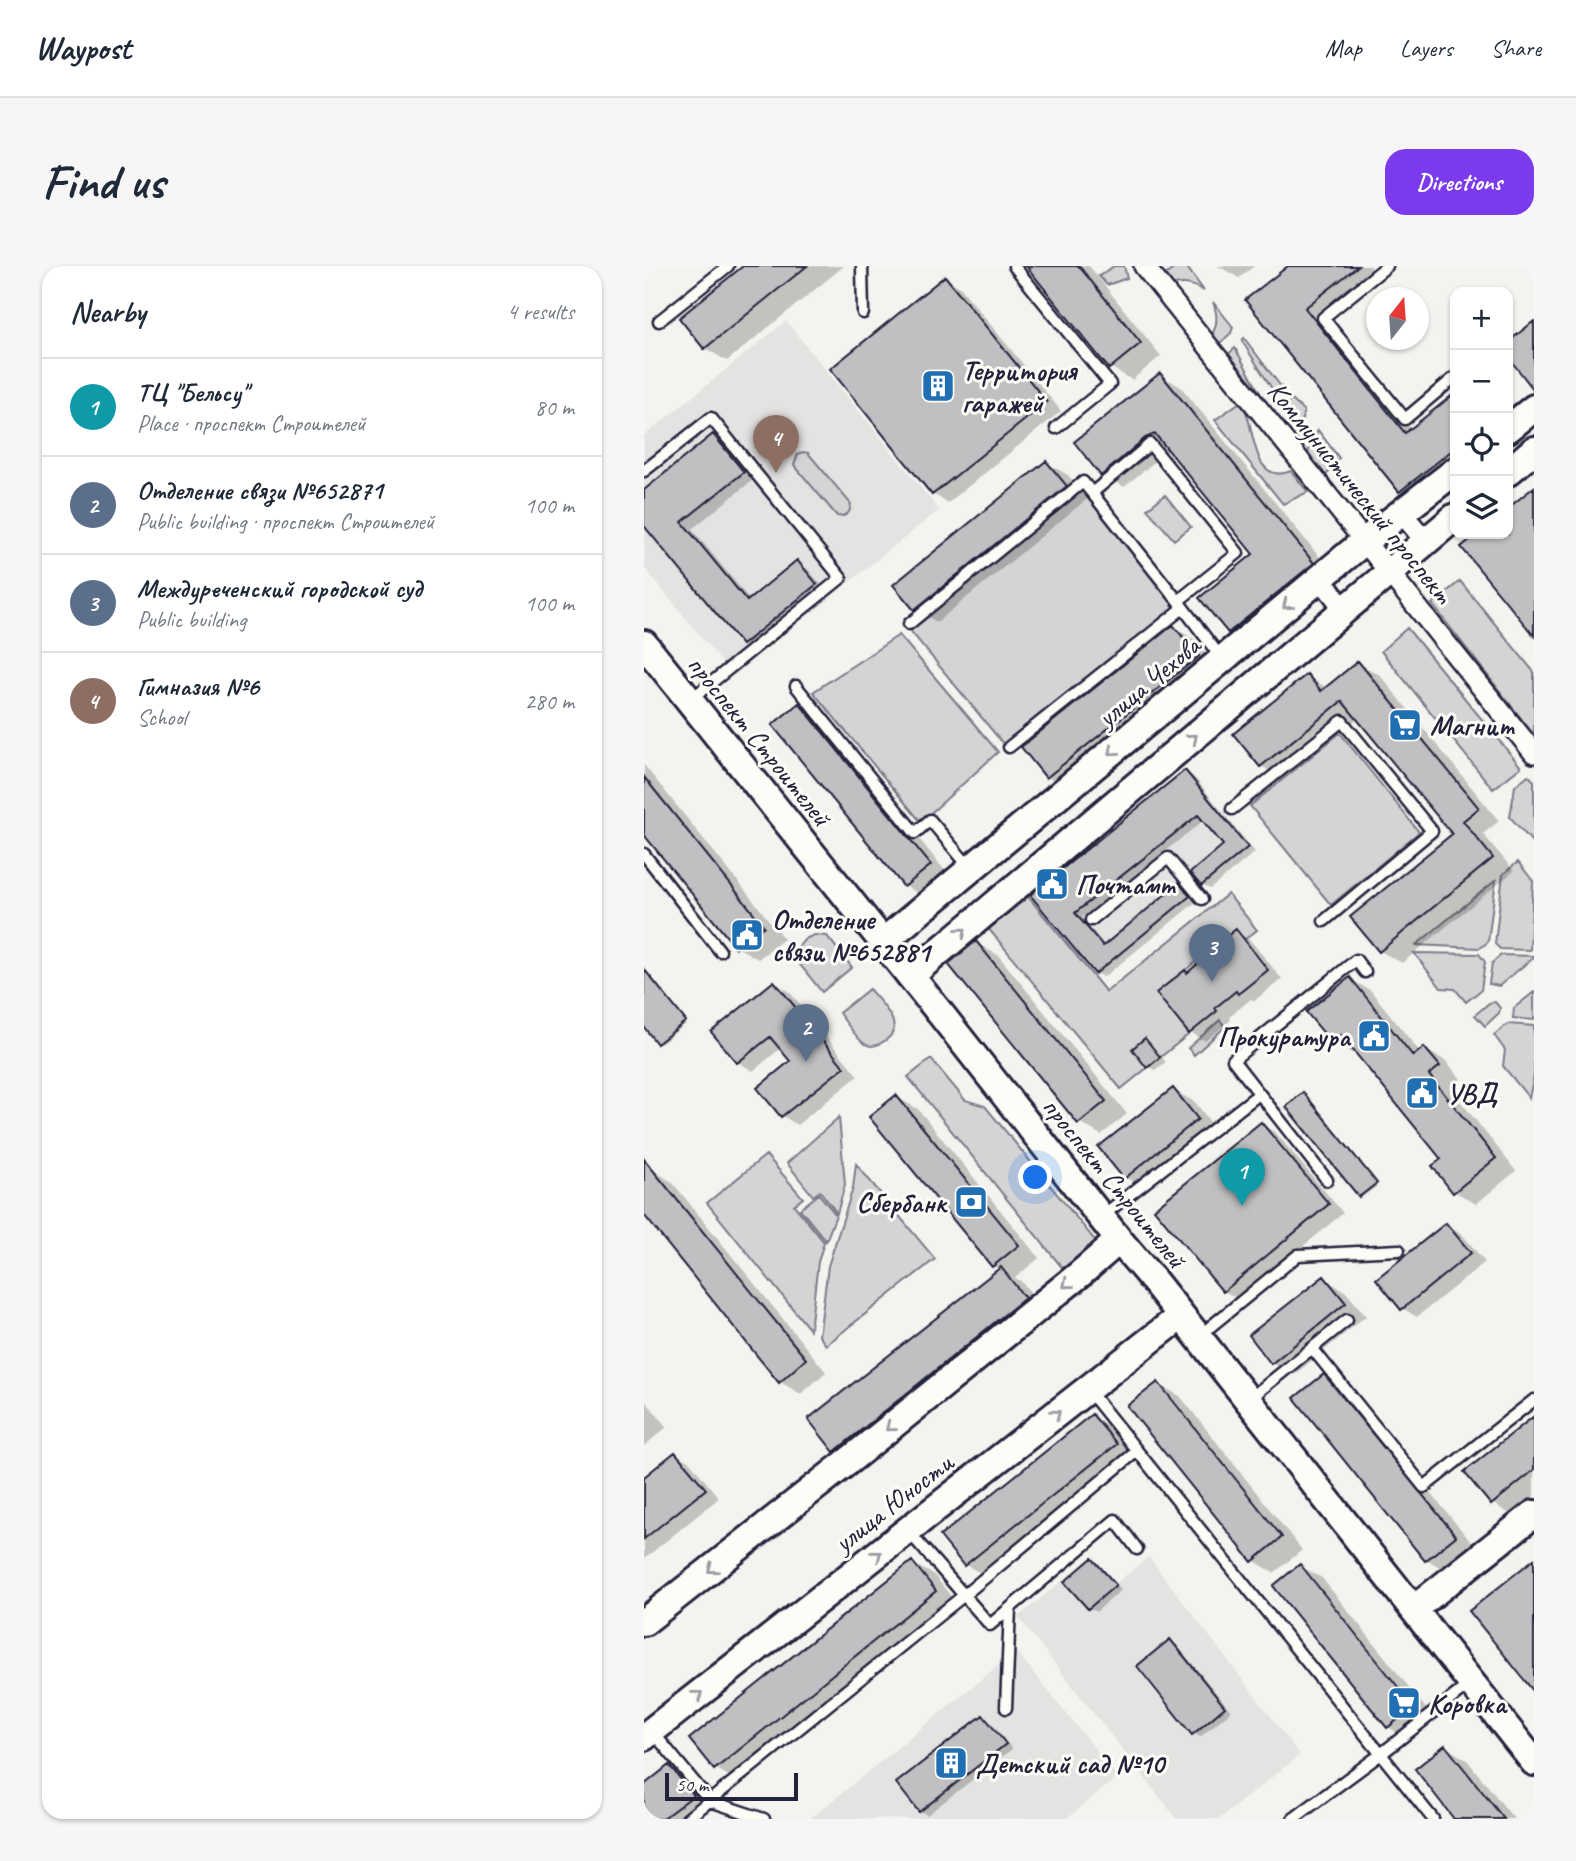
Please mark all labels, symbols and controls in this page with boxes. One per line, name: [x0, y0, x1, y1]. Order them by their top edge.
text: Waypost: [35, 27, 131, 69]
text: Map: [1325, 33, 1362, 63]
text: Layers: [1400, 33, 1453, 63]
text: Share: [1491, 33, 1541, 63]
button: Directions: [1385, 149, 1534, 215]
text: Find us: [42, 151, 164, 213]
north arrow: [1366, 287, 1429, 350]
map controls: [1450, 287, 1513, 539]
button: +: [1450, 287, 1513, 350]
text: Nearby: [70, 293, 146, 331]
text: 4 results: [507, 297, 574, 326]
button: −: [1450, 350, 1513, 413]
place label: Территория гаражей: [962, 353, 1079, 420]
building icon: Территория гаражей: [919, 367, 957, 405]
street label: Коммунистический проспект: [1260, 374, 1462, 612]
text: ТЦ "Бельсу": [137, 376, 247, 409]
text: 1: [88, 393, 98, 422]
text: 80 m: [535, 393, 574, 422]
text: Place · проспект Строителей: [137, 409, 366, 438]
button: locate: [1450, 413, 1513, 476]
pin: 4: [753, 415, 799, 473]
text: Отделение связи №652871: [137, 474, 383, 507]
button: layers: [1450, 476, 1513, 539]
text: 2: [88, 491, 98, 520]
text: 100 m: [525, 491, 574, 520]
text: Public building · проспект Строителей: [137, 507, 434, 536]
text: Междуреченский городской суд: [137, 572, 422, 605]
text: 3: [88, 589, 98, 618]
text: 100 m: [525, 589, 574, 618]
one-way arrow: [1283, 597, 1295, 610]
text: Public building: [137, 605, 246, 634]
street label: улица Чехова: [1088, 627, 1209, 736]
street label: проспект Строителей: [680, 648, 840, 834]
text: Гимназия №6: [137, 670, 259, 703]
text: 4: [88, 687, 98, 716]
text: 280 m: [525, 687, 574, 716]
text: School: [137, 703, 186, 732]
supermarket icon: Магнит: [1386, 706, 1424, 744]
place label: Магнит: [1430, 708, 1516, 743]
one-way arrow: [1184, 734, 1197, 746]
one-way arrow: [1108, 743, 1121, 755]
public building icon: Почтамт: [1033, 865, 1071, 903]
place label: Почтамт: [1076, 867, 1176, 902]
place label: Отделение связи №652881: [772, 902, 933, 969]
public building icon: Отделение связи №652881: [728, 916, 766, 954]
pin: 3: [1189, 924, 1235, 982]
one-way arrow: [954, 928, 967, 940]
pin: 2: [783, 1004, 829, 1062]
public building icon: Прокуратура: [1355, 1017, 1393, 1055]
place label: Прокуратура: [1218, 1019, 1352, 1055]
public building icon: УВД: [1403, 1074, 1441, 1112]
place label: УВД: [1446, 1076, 1498, 1111]
street label: проспект Строителей: [1035, 1090, 1195, 1276]
pin: 1: [1219, 1148, 1265, 1206]
your location: [1018, 1160, 1052, 1194]
bank icon: Сбербанк: [952, 1183, 990, 1221]
place label: Сбербанк: [857, 1185, 948, 1220]
one-way arrow: [1063, 1276, 1075, 1289]
one-way arrow: [1048, 1410, 1060, 1423]
one-way arrow: [886, 1419, 898, 1432]
street label: улица Юности: [825, 1444, 961, 1561]
one-way arrow: [869, 1550, 881, 1563]
one-way arrow: [707, 1560, 720, 1573]
supermarket icon: Коровка: [1385, 1684, 1423, 1722]
place label: Коровка: [1428, 1686, 1509, 1721]
one-way arrow: [689, 1691, 702, 1703]
building icon: Детский сад №10: [932, 1744, 970, 1782]
place label: Детский сад №10: [976, 1746, 1167, 1781]
scale bar: [665, 1770, 798, 1802]
text: 50 m: [676, 1773, 708, 1797]

